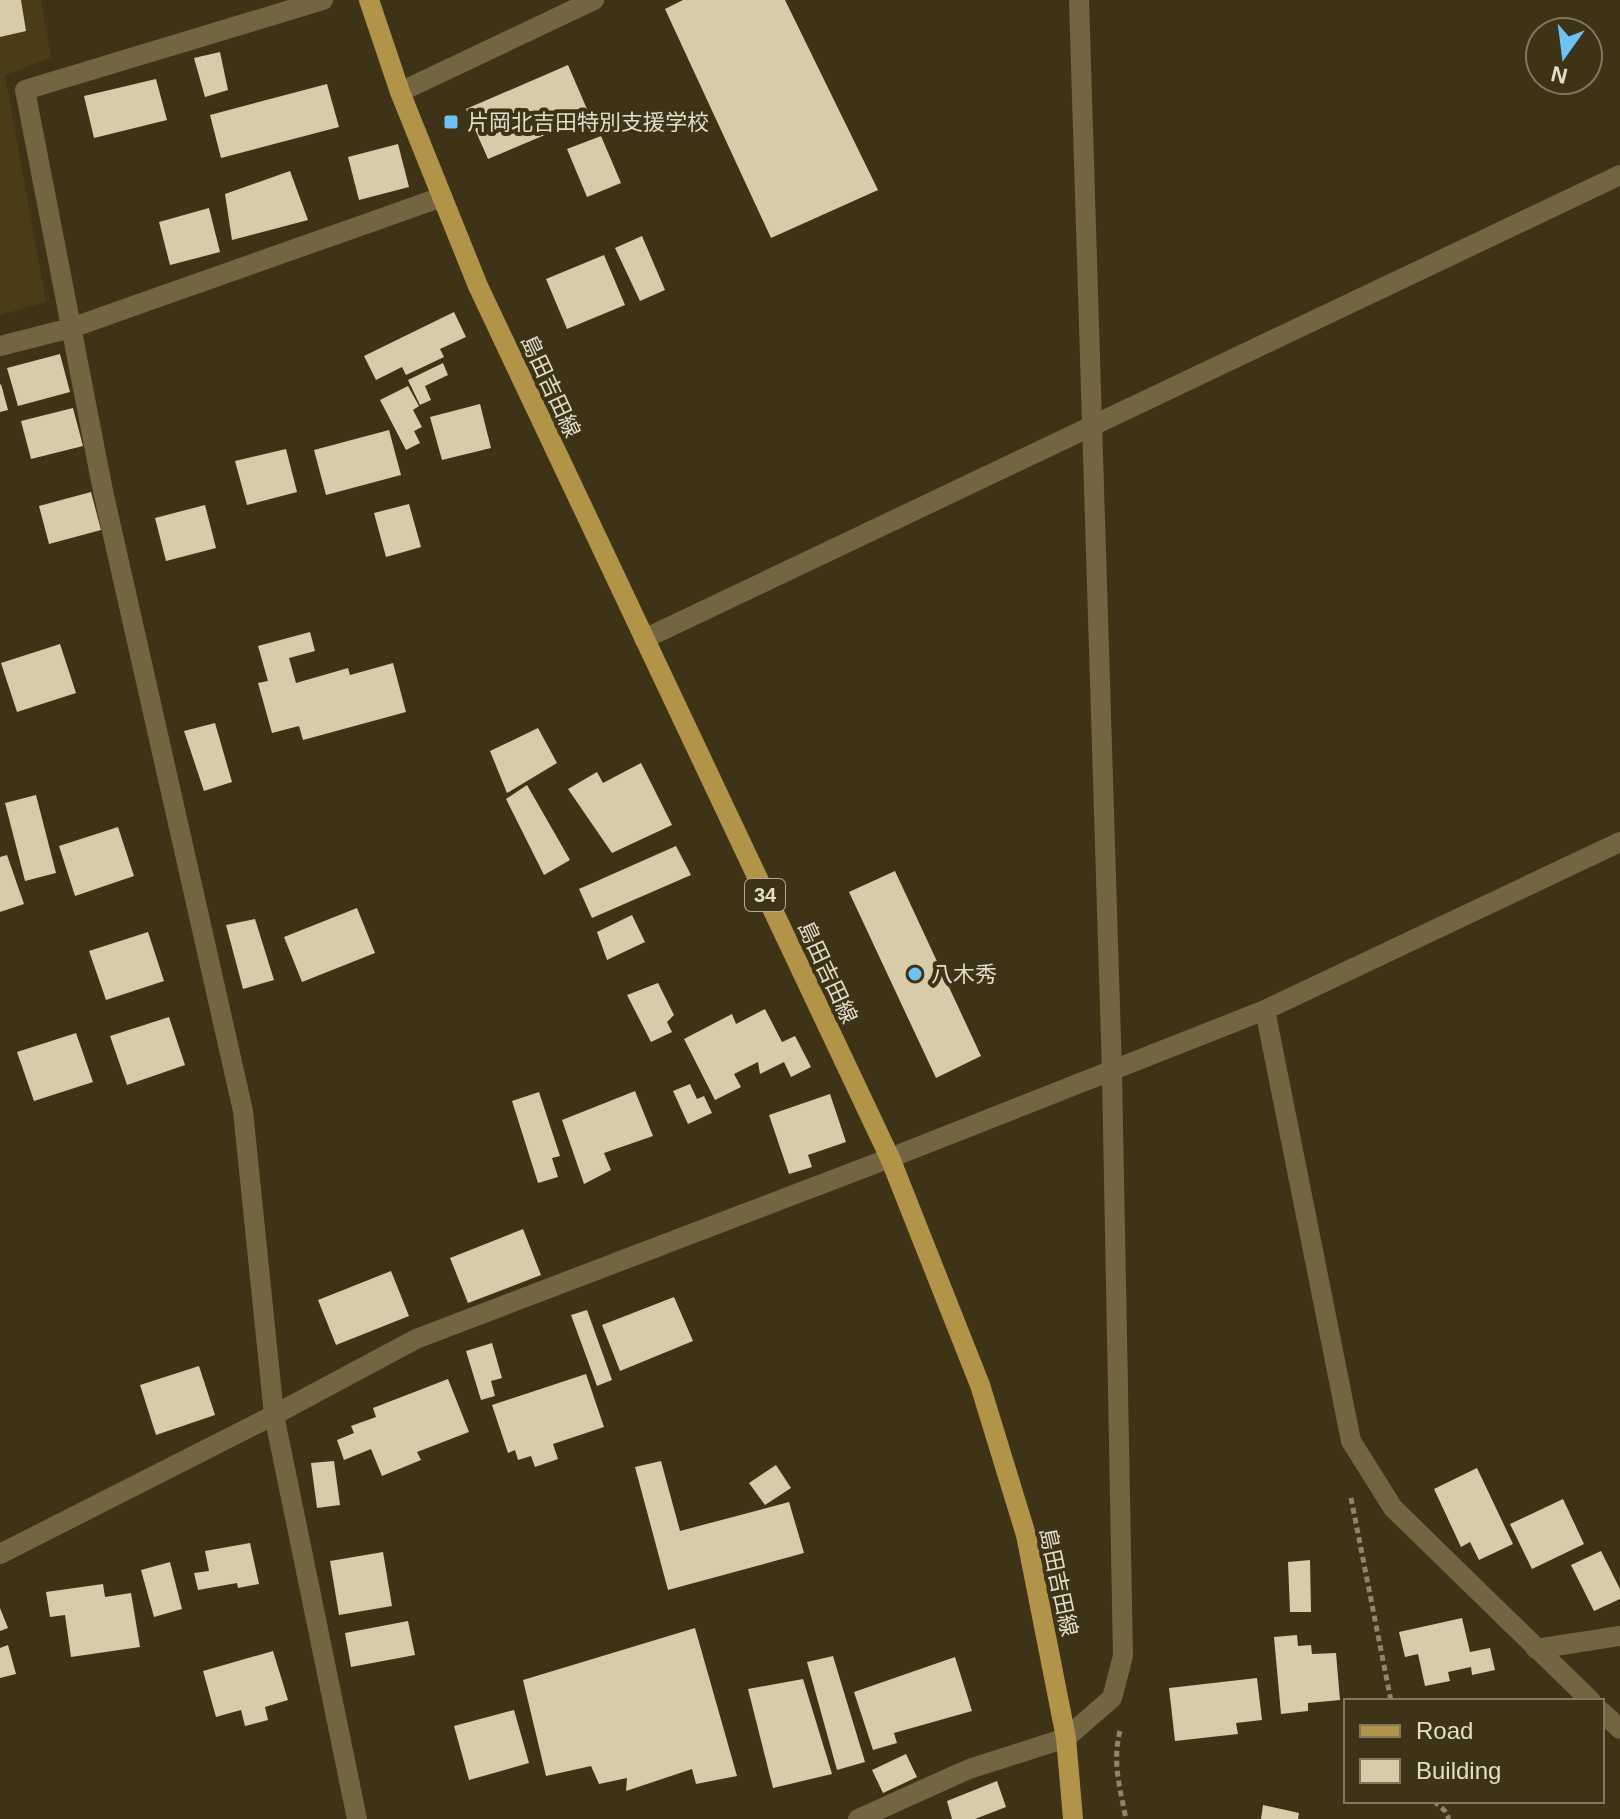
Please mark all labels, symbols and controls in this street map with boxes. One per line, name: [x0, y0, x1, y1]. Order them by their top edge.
north arrow: [1524, 16, 1604, 96]
text: N: [1549, 61, 1570, 89]
place label: 片岡北吉田特別支援学校: [467, 110, 709, 135]
marker: 片岡北吉田特別支援学校: [442, 113, 460, 131]
street label: 島田吉田線: [516, 331, 585, 441]
road number: 34: [745, 879, 785, 911]
street label: 島田吉田線: [793, 917, 862, 1027]
place label: 八木秀: [931, 962, 997, 987]
marker: 八木秀: [906, 965, 924, 983]
street label: 島田吉田線: [1035, 1526, 1082, 1639]
legend: [1344, 1699, 1604, 1803]
text: Road: [1416, 1717, 1473, 1744]
text: Building: [1416, 1757, 1501, 1784]

